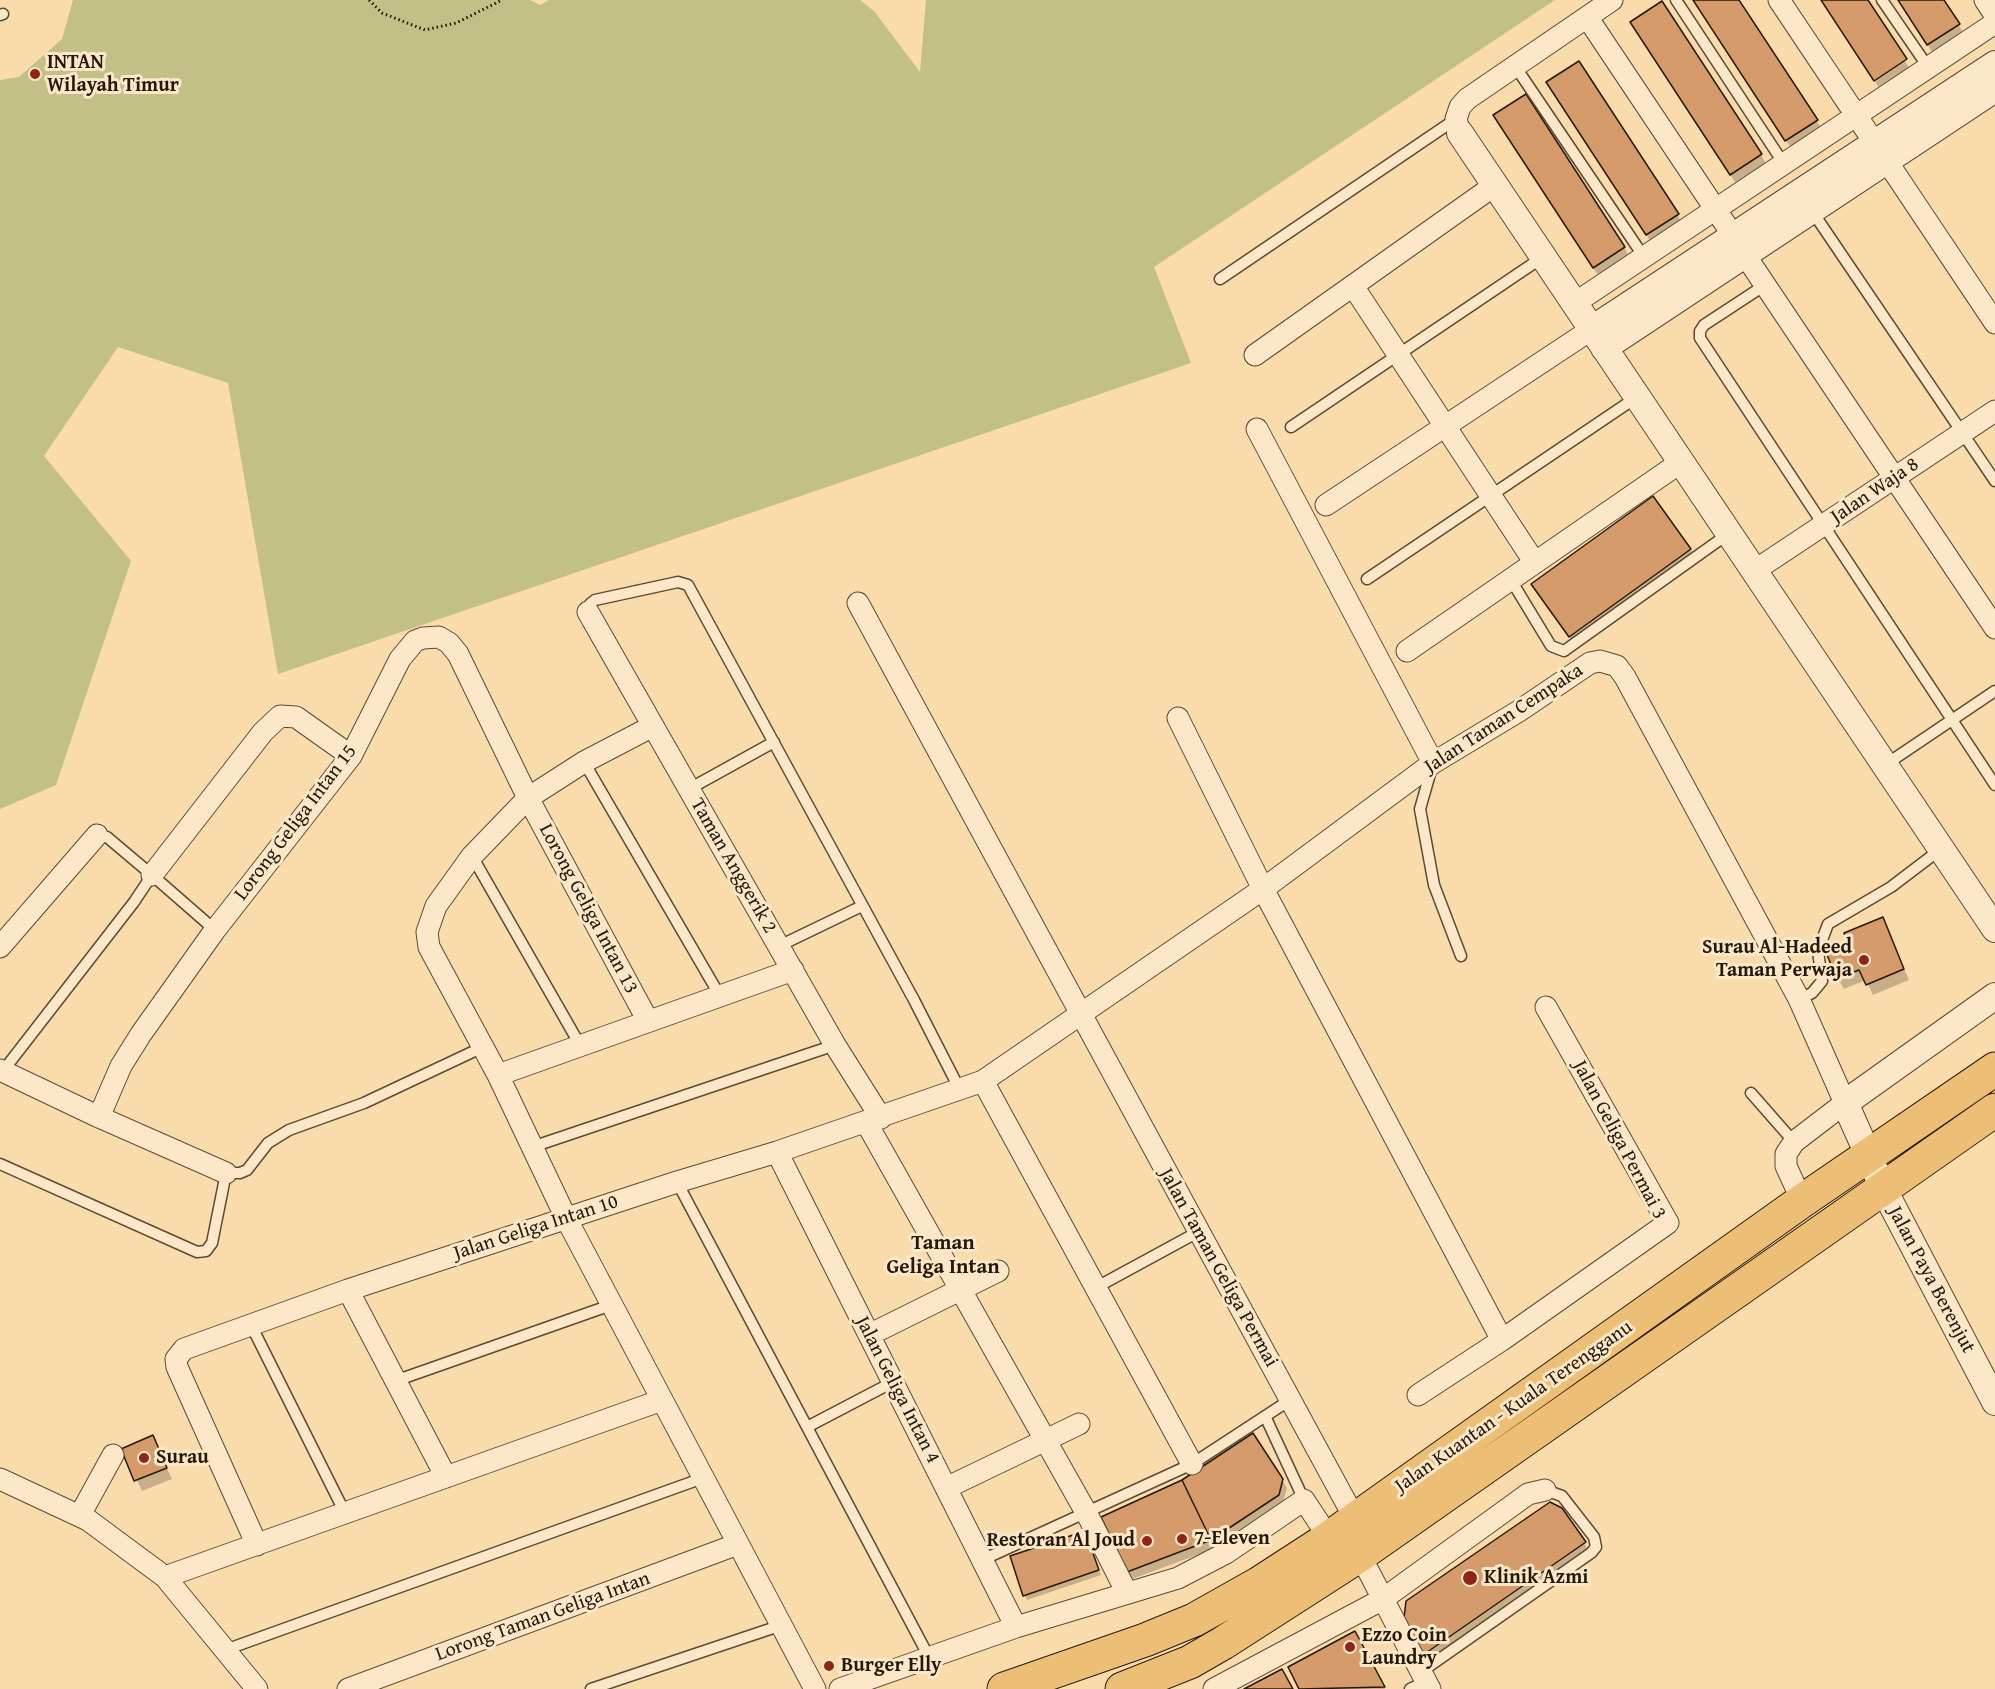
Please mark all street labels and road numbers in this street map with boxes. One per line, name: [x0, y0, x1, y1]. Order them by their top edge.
street label: Jalan Waja 8: [1826, 453, 1924, 529]
street label: Jalan Taman Cempaka: [1420, 659, 1588, 779]
street label: Lorong Geliga Intan 15: [230, 740, 362, 906]
street label: Taman Anggerik 2: [685, 794, 781, 938]
street label: Lorong Geliga Intan 13: [533, 820, 643, 998]
street label: Jalan Geliga Permai 3: [1567, 1056, 1671, 1224]
street label: Jalan Taman Geliga Permai: [1153, 1164, 1283, 1372]
street label: Jalan Geliga Intan 10: [451, 1190, 621, 1266]
street label: Jalan Paya Berenjut: [1882, 1203, 1980, 1357]
street label: Jalan Geliga Intan 4: [850, 1312, 944, 1468]
street label: Jalan Kuantan - Kuala Terengganu: [1391, 1316, 1637, 1498]
street label: Lorong Taman Geliga Intan: [433, 1567, 653, 1667]

